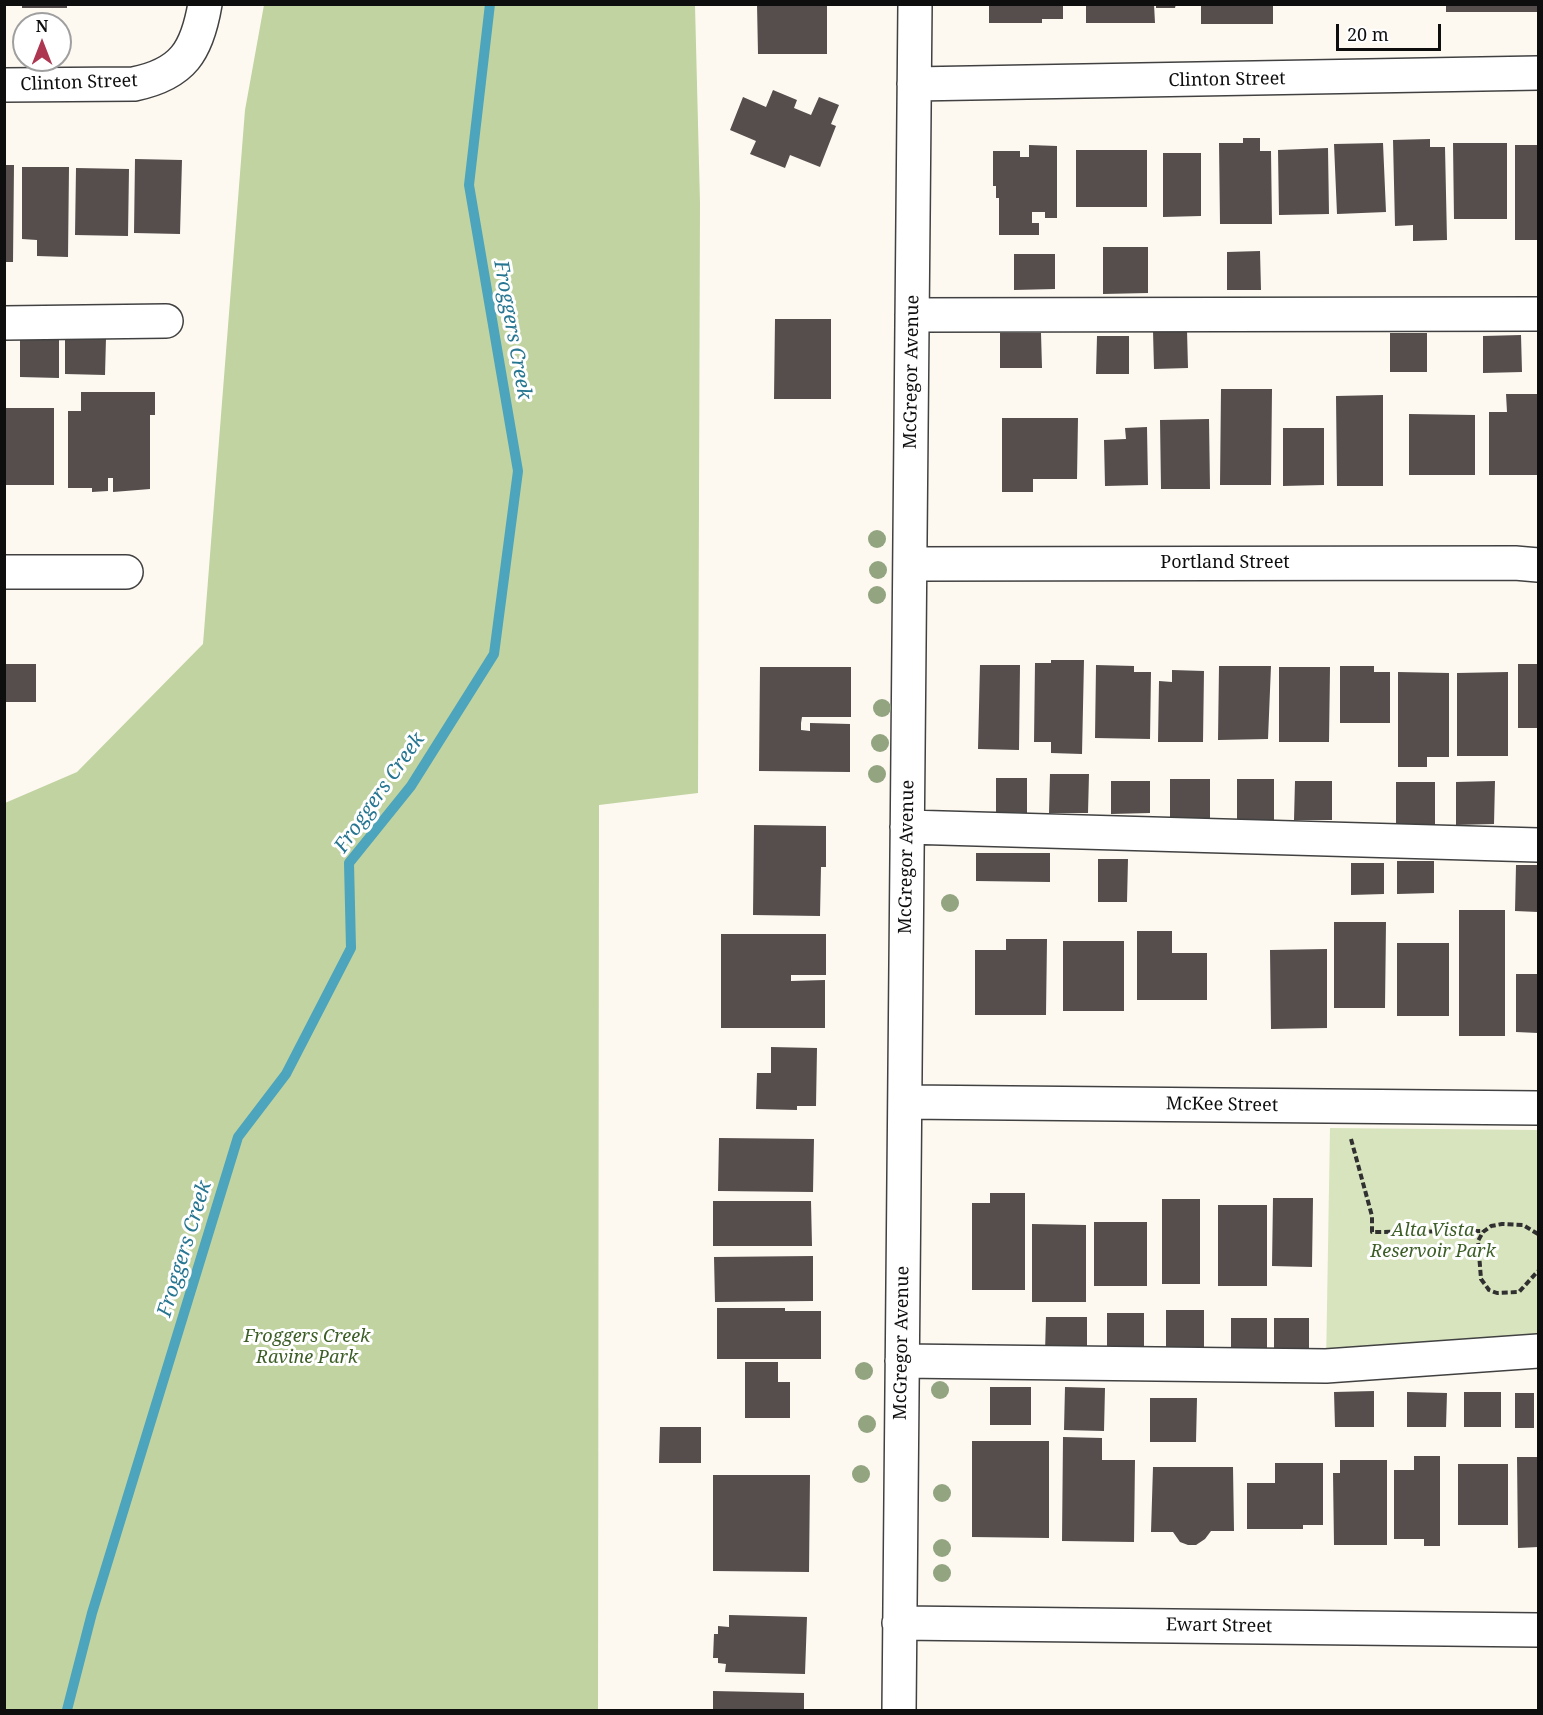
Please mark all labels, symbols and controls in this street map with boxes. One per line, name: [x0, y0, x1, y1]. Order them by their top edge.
north arrow: [12, 12, 72, 72]
scale bar: [1339, 12, 1444, 50]
text: N: [36, 15, 48, 37]
text: 20 m: [1347, 22, 1389, 46]
street label: Clinton Street: [1168, 68, 1286, 92]
street label: Clinton Street: [20, 70, 138, 96]
water label: Froggers Creek: [488, 259, 536, 401]
street label: McGregor Avenue: [900, 295, 924, 449]
street label: Portland Street: [1160, 552, 1290, 574]
water label: Froggers Creek: [330, 728, 430, 858]
street label: McGregor Avenue: [895, 780, 919, 934]
street label: McKee Street: [1166, 1093, 1278, 1117]
water label: Froggers Creek: [153, 1178, 217, 1320]
park label: Alta Vista Reservoir Park: [1370, 1220, 1496, 1262]
street label: McGregor Avenue: [890, 1266, 914, 1420]
park label: Froggers Creek Ravine Park: [244, 1326, 370, 1368]
street label: Ewart Street: [1166, 1614, 1272, 1638]

